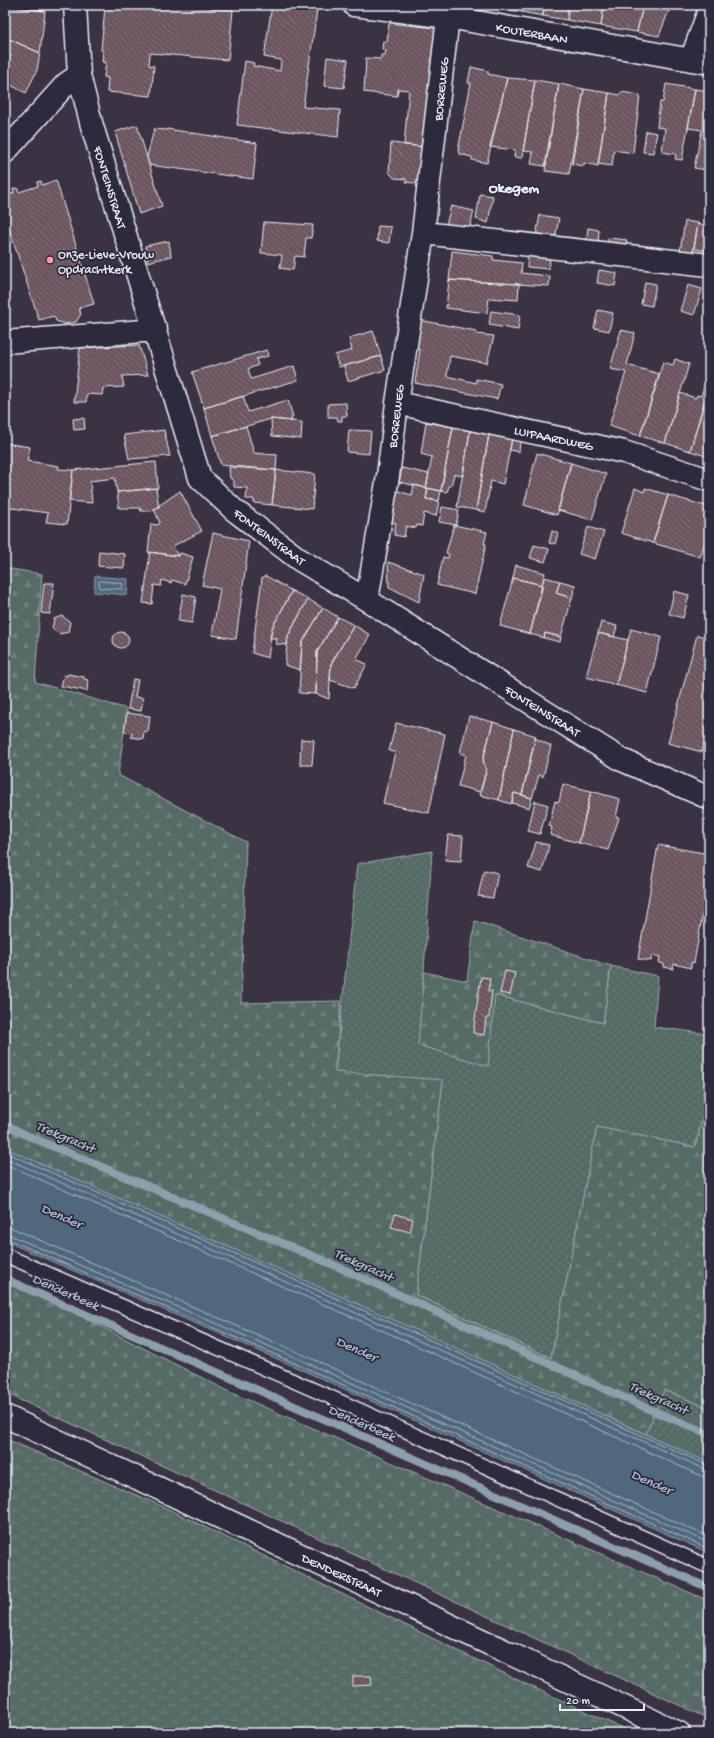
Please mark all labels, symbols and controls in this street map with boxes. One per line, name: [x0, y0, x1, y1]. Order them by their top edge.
street label: KOUTERBAAN: [494, 21, 569, 48]
street label: BORREWEG: [432, 56, 453, 123]
street label: FONTEINSTRAAT: [89, 144, 129, 232]
district label: Okegem: [489, 180, 540, 198]
place label: Onze-Lieve-Vrouw Opdrachtkerk: [58, 248, 154, 278]
marker: Onze-Lieve-Vrouw Opdrachtkerk: [45, 255, 55, 265]
street label: BORREWEG: [386, 383, 409, 450]
street label: LUIPAARDWEG: [513, 424, 595, 455]
street label: FONTEINSTRAAT: [229, 506, 308, 570]
street label: FONTEINSTRAAT: [500, 682, 583, 742]
water label: Trekgracht: [33, 1118, 99, 1159]
water label: Dender: [38, 1201, 87, 1235]
water label: Trekgracht: [331, 1246, 397, 1288]
water label: Denderbeek: [29, 1271, 103, 1316]
water label: Dender: [333, 1334, 382, 1368]
water label: Trekgracht: [626, 1379, 692, 1421]
water label: Denderbeek: [325, 1402, 399, 1447]
water label: Dender: [628, 1467, 677, 1501]
street label: DENDERSTRAAT: [298, 1551, 384, 1602]
scale bar: [560, 1686, 644, 1712]
text: 20 m: [566, 1695, 591, 1709]

